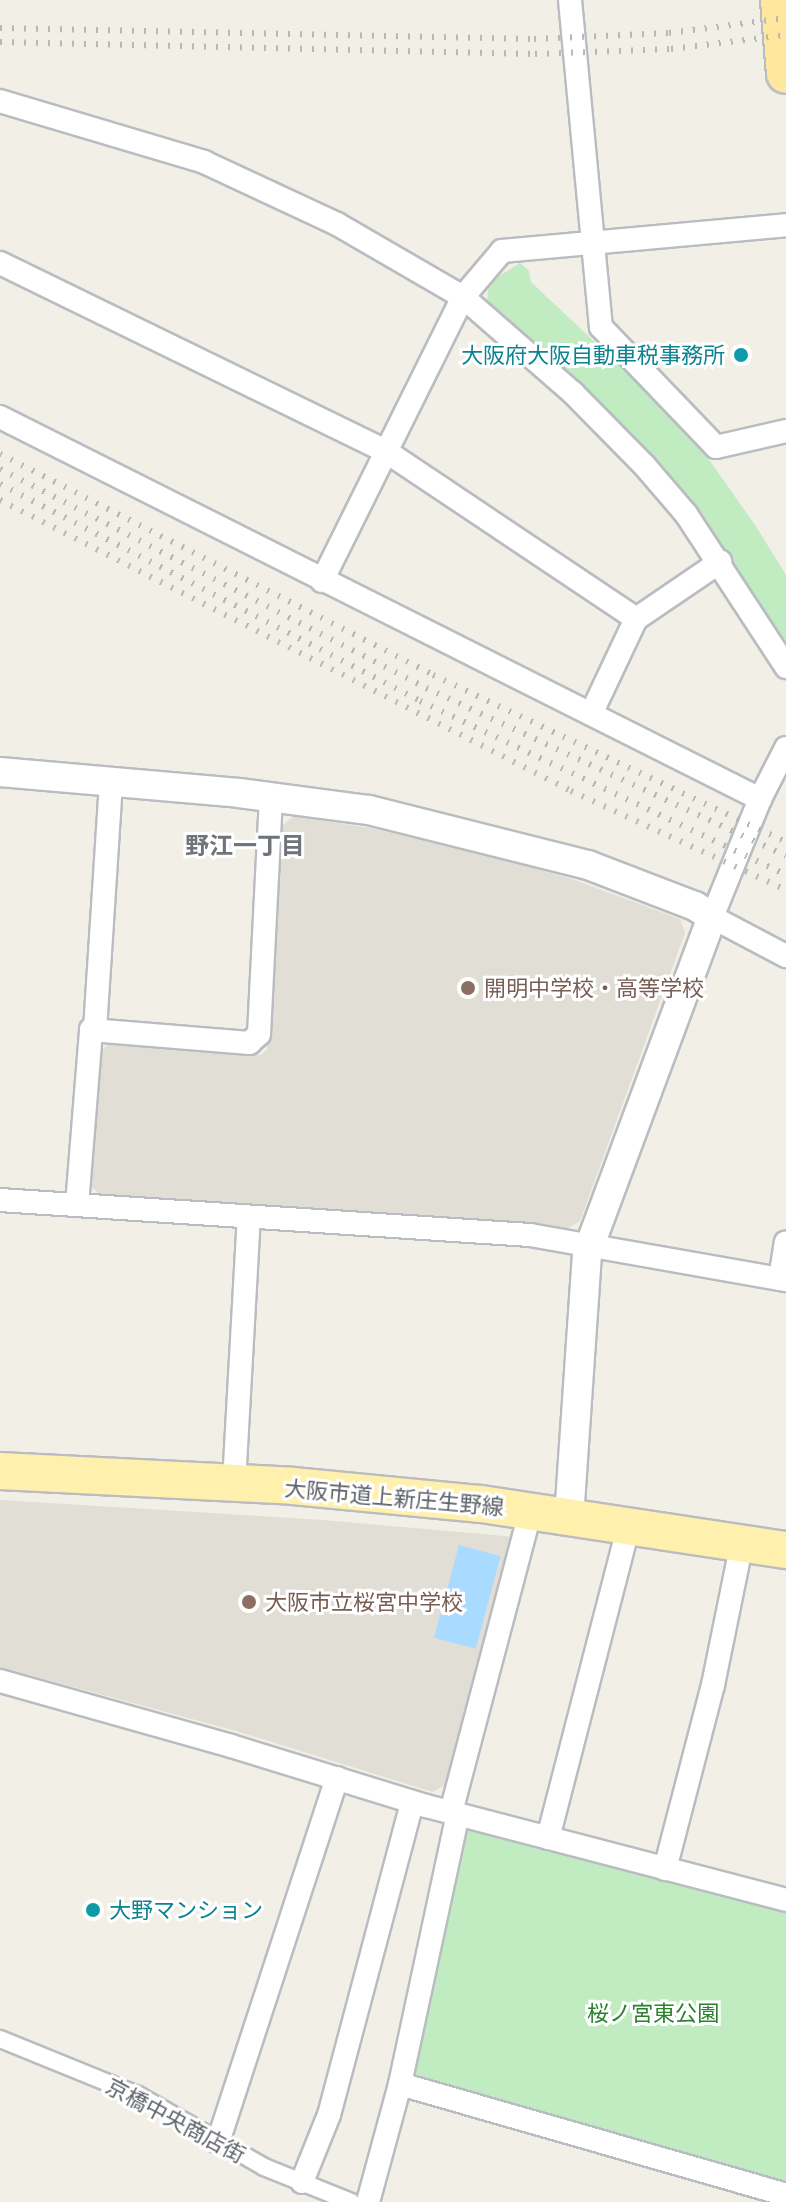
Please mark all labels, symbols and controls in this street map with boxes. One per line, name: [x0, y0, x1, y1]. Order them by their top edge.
place label: 大阪府大阪自動車税事務所: [461, 342, 725, 368]
marker: 大阪府大阪自動車税事務所: [732, 346, 750, 364]
district label: 野江一丁目: [185, 831, 305, 859]
place label: 開明中学校・高等学校: [484, 975, 704, 1001]
marker: 開明中学校・高等学校: [459, 979, 477, 997]
street label: 大阪市道上新庄生野線: [283, 1474, 505, 1520]
place label: 大阪市立桜宮中学校: [265, 1589, 463, 1615]
marker: 大阪市立桜宮中学校: [240, 1593, 258, 1611]
place label: 大野マンション: [109, 1897, 263, 1923]
marker: 大野マンション: [84, 1901, 102, 1919]
park label: 桜ノ宮東公園: [587, 2000, 719, 2026]
street label: 京橋中央商店街: [102, 2072, 250, 2168]

